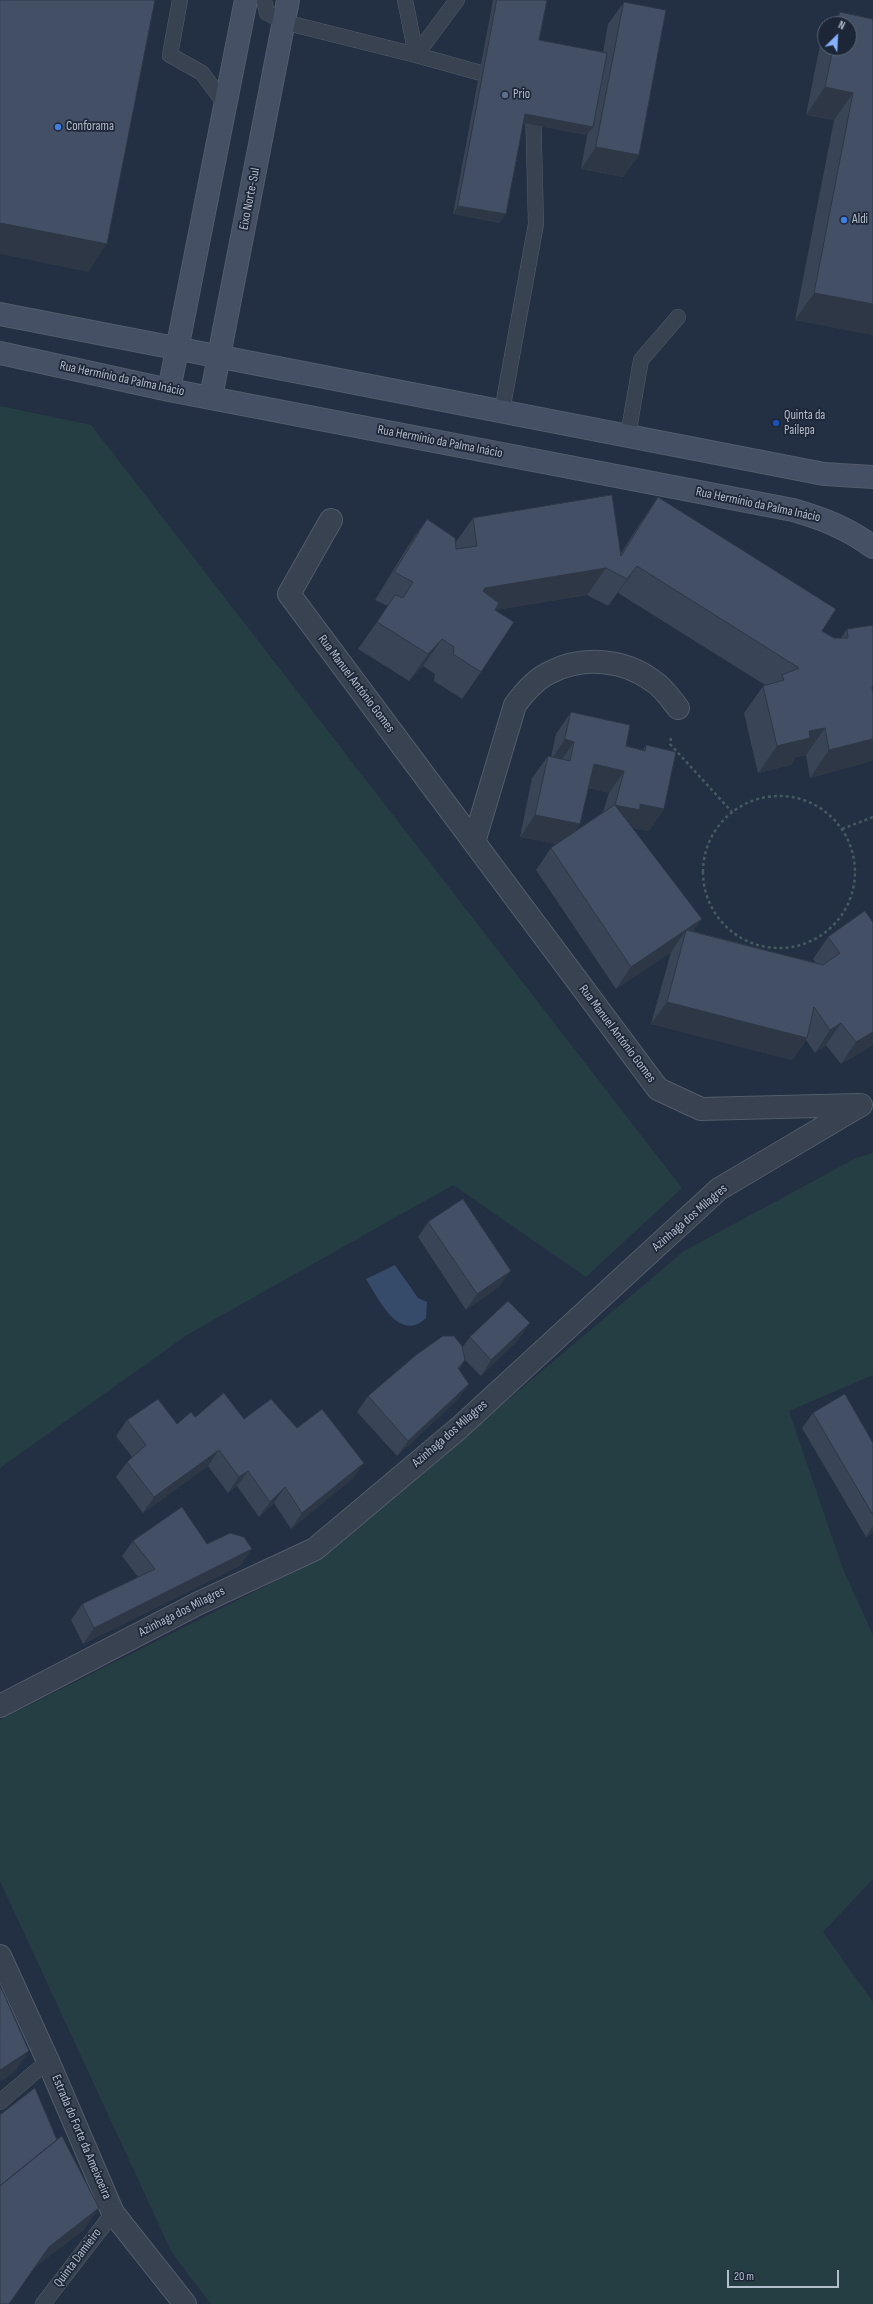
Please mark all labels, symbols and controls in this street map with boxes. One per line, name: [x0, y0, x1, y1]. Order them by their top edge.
north arrow: [817, 16, 857, 56]
text: N: [836, 18, 847, 33]
place label: Prio: [513, 87, 530, 103]
marker: Prio: [500, 90, 510, 100]
place label: Conforama: [66, 119, 114, 135]
marker: Conforama: [53, 122, 63, 132]
street label: Eixo Norte-Sul: [236, 167, 264, 231]
place label: Aldi: [852, 212, 868, 228]
marker: Aldi: [839, 215, 849, 225]
street label: Rua Hermínio da Palma Inácio: [58, 358, 186, 400]
place label: Quinta da Pailepa: [784, 408, 825, 439]
marker: Quinta da Pailepa: [771, 418, 781, 428]
street label: Rua Hermínio da Palma Inácio: [376, 422, 504, 462]
street label: Rua Hermínio da Palma Inácio: [694, 484, 822, 526]
street label: Rua Manuel António Gomes: [314, 632, 398, 736]
street label: Rua Manuel António Gomes: [575, 982, 659, 1086]
street label: Azinhaga dos Milagres: [649, 1181, 731, 1255]
street label: Azinhaga dos Milagres: [409, 1397, 491, 1471]
street label: Azinhaga dos Milagres: [136, 1584, 228, 1640]
street label: Estrada do Forte da Ameixoeira: [48, 2072, 114, 2202]
street label: Quinta Damieiro: [51, 2226, 105, 2290]
scale bar: [729, 2262, 841, 2288]
text: 20 m: [734, 2269, 754, 2284]

